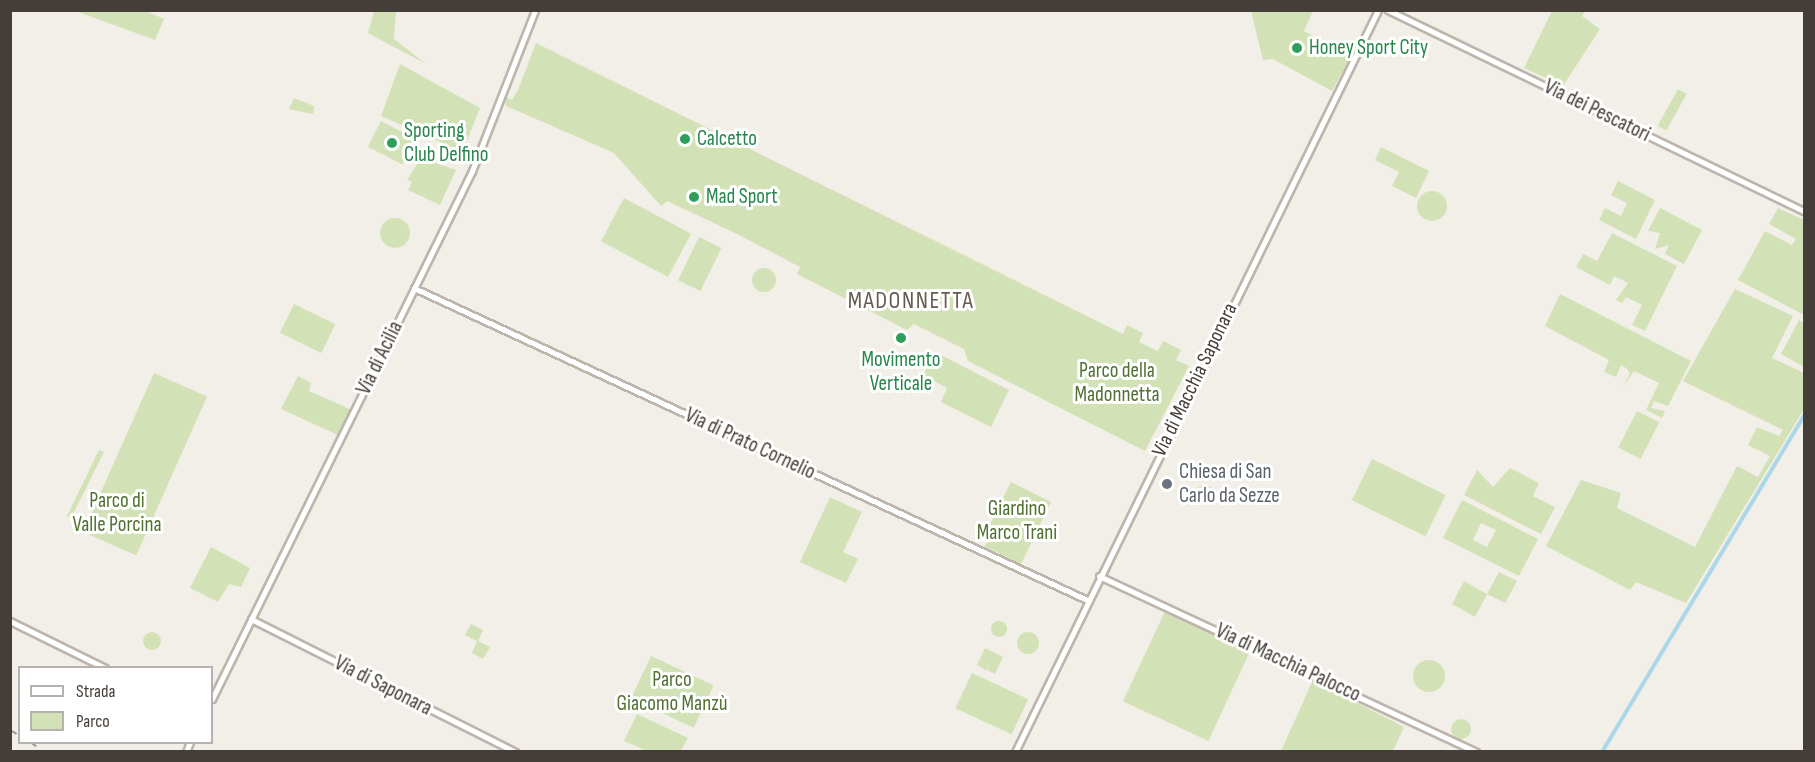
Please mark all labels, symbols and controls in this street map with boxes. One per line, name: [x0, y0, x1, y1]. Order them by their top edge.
place label: Honey Sport City: [1309, 35, 1428, 61]
marker: Honey Sport City: [1290, 41, 1304, 55]
street label: Via dei Pescatori: [1540, 74, 1654, 148]
place label: Sporting Club Delfino: [404, 118, 488, 168]
place label: Calcetto: [697, 126, 757, 152]
marker: Calcetto: [678, 132, 692, 146]
marker: Sporting Club Delfino: [385, 136, 399, 150]
place label: Mad Sport: [706, 184, 778, 210]
marker: Mad Sport: [687, 190, 701, 204]
district label: MADONNETTA: [848, 287, 974, 315]
street label: Via di Macchia Saponara: [1147, 299, 1243, 461]
street label: Via di Acilia: [351, 317, 409, 399]
marker: Movimento Verticale: [894, 331, 908, 345]
place label: Movimento Verticale: [861, 347, 941, 397]
park label: Parco della Madonnetta: [1074, 358, 1160, 408]
street label: Via di Prato Cornelio: [681, 403, 819, 485]
place label: Chiesa di San Carlo da Sezze: [1179, 459, 1280, 509]
marker: Chiesa di San Carlo da Sezze: [1160, 477, 1174, 491]
park label: Parco di Valle Porcina: [72, 488, 162, 538]
park label: Giardino Marco Trani: [977, 496, 1057, 546]
street label: Via di Macchia Palocco: [1212, 618, 1364, 708]
street label: Via di Saponara: [330, 651, 436, 721]
legend: [18, 666, 213, 744]
park label: Parco Giacomo Manzù: [617, 667, 727, 717]
text: Strada: [76, 681, 115, 702]
text: Parco: [76, 711, 110, 732]

